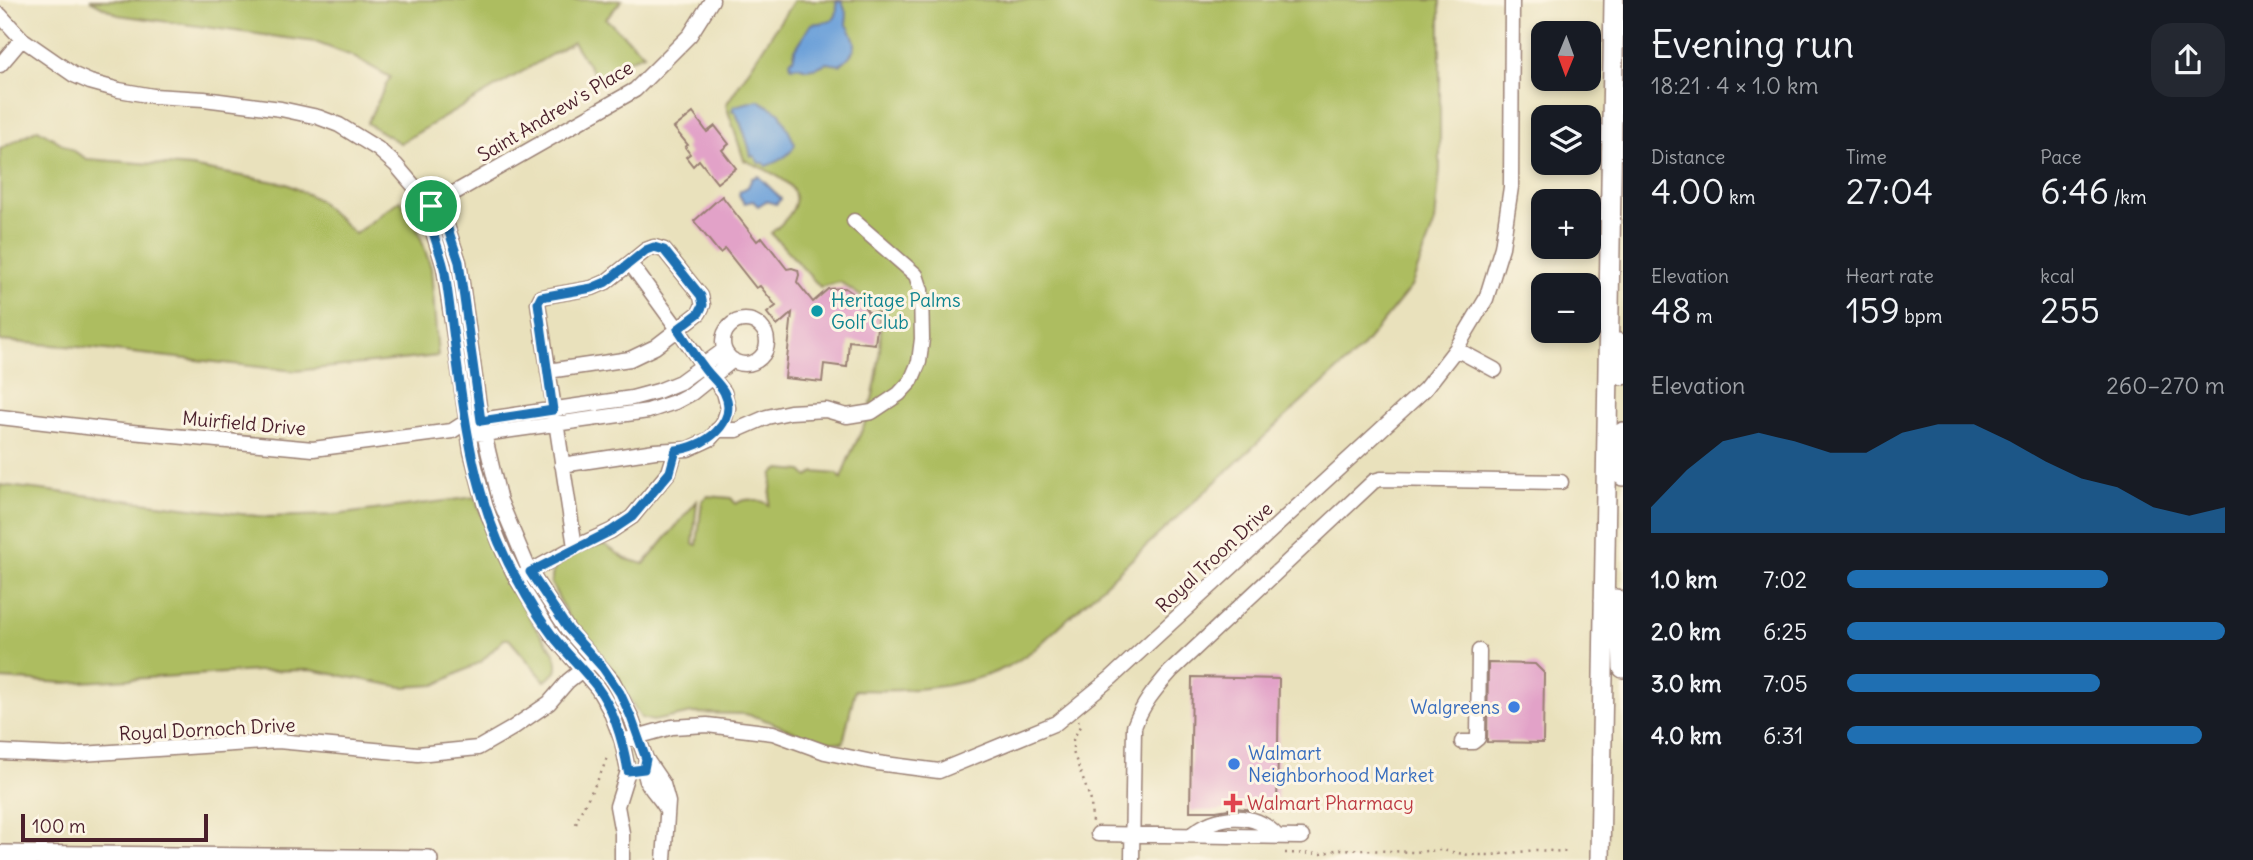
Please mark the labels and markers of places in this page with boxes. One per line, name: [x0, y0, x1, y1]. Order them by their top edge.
pin: [401, 176, 461, 236]
place label: Heritage Palms Golf Club: [831, 288, 961, 334]
marker: Heritage Palms Golf Club: [809, 303, 825, 319]
place label: Walgreens: [1410, 695, 1500, 719]
marker: Walgreens: [1506, 699, 1522, 715]
place label: Walmart Neighborhood Market: [1248, 741, 1434, 787]
marker: Walmart Neighborhood Market: [1226, 756, 1242, 772]
place label: Walmart Pharmacy: [1247, 791, 1414, 815]
marker: Walmart Pharmacy: [1225, 795, 1241, 811]

